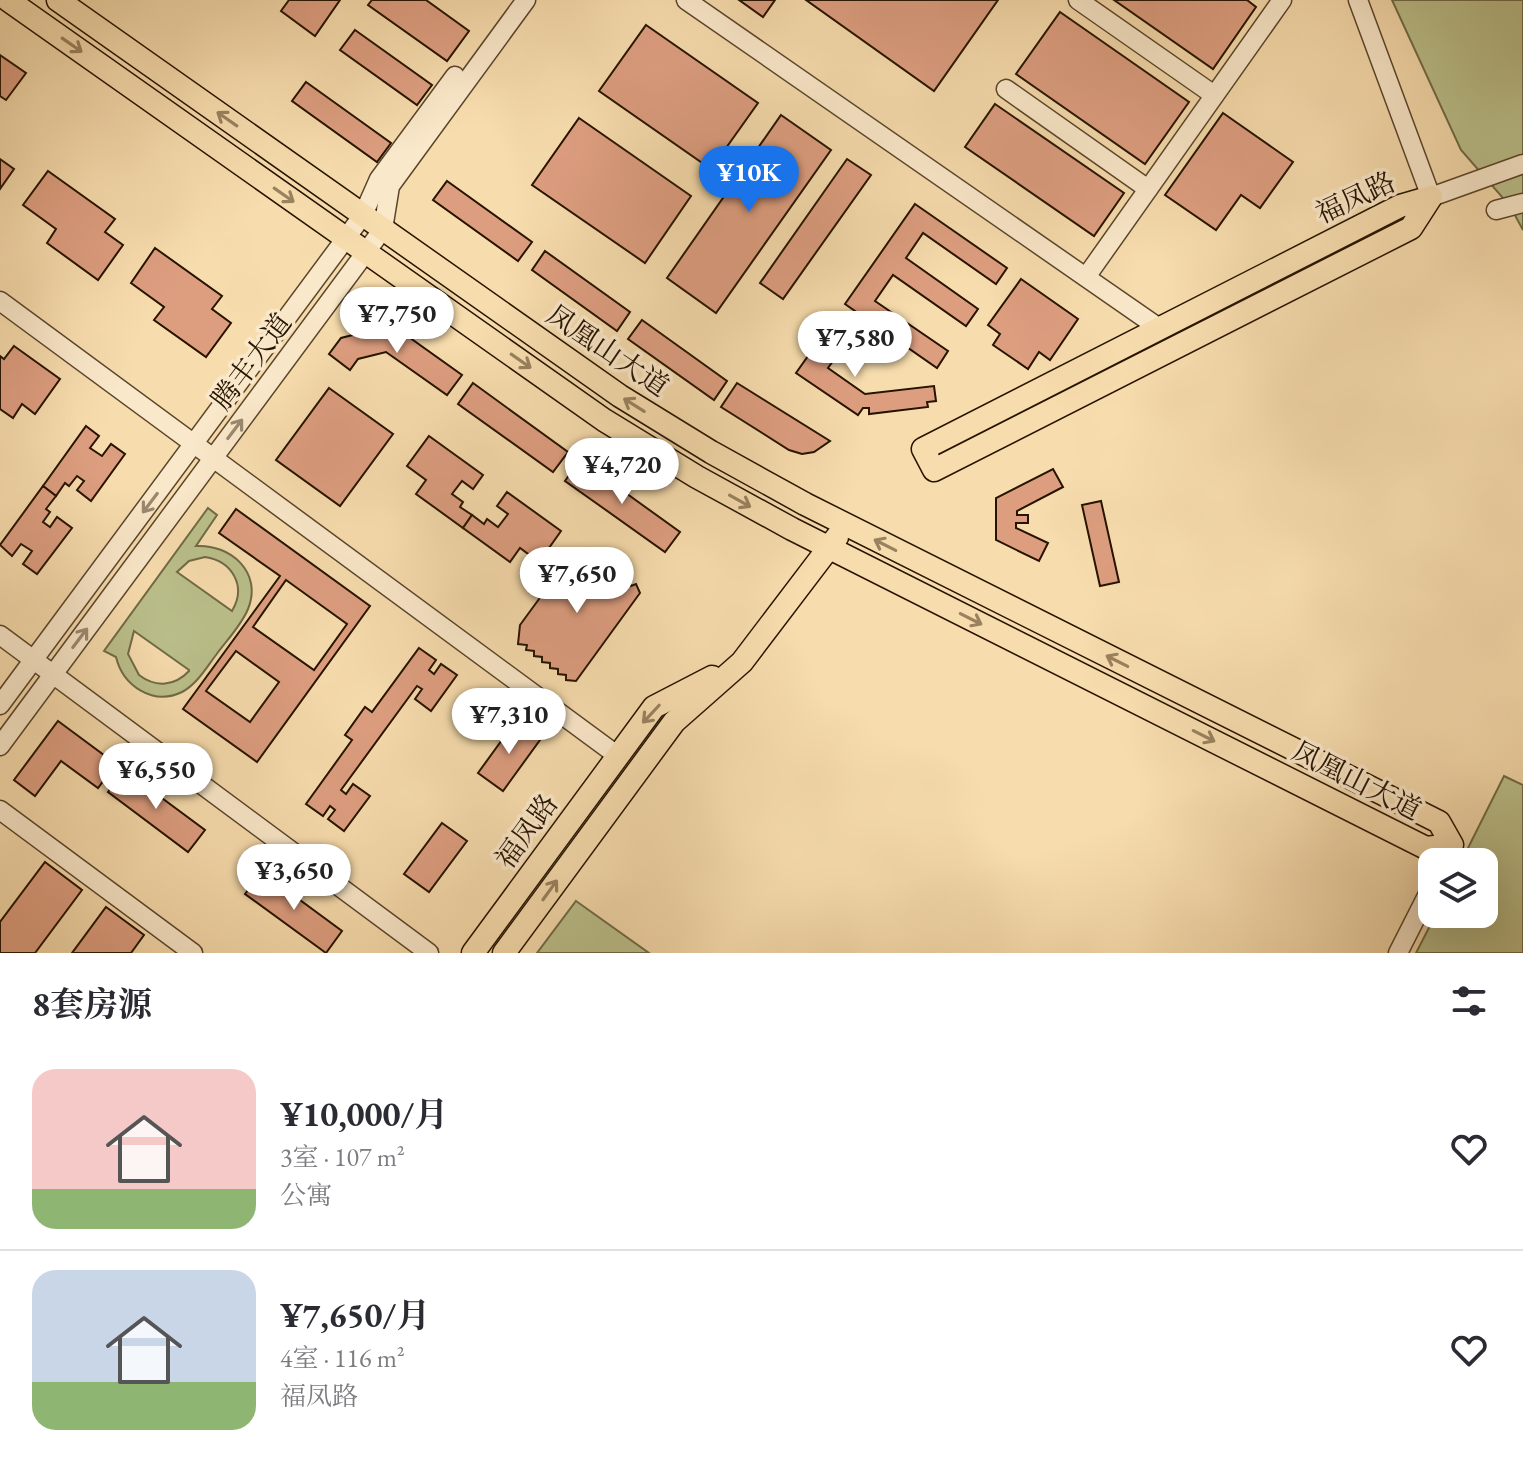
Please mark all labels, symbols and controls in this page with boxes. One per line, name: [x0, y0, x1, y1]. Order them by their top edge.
one-way arrow: [60, 37, 82, 53]
one-way arrow: [216, 111, 238, 127]
pin: ¥10K: [702, 146, 796, 214]
text: ¥10K: [717, 155, 781, 189]
street label: 福凤路: [1309, 163, 1401, 231]
one-way arrow: [273, 187, 295, 203]
pin: ¥7,750: [332, 287, 462, 355]
text: ¥7,750: [358, 296, 436, 330]
street label: 凤凰山大道: [540, 296, 676, 404]
street label: 腾丰大道: [203, 305, 299, 417]
pin: ¥7,580: [790, 311, 920, 379]
text: ¥7,580: [816, 320, 894, 354]
one-way arrow: [509, 353, 531, 369]
one-way arrow: [623, 396, 645, 413]
one-way arrow: [227, 419, 243, 441]
pin: ¥4,720: [557, 438, 687, 506]
text: ¥4,720: [583, 447, 661, 481]
one-way arrow: [141, 492, 158, 513]
one-way arrow: [727, 494, 751, 509]
one-way arrow: [873, 536, 897, 552]
pin: ¥7,650: [512, 547, 642, 615]
text: ¥7,650: [538, 556, 616, 590]
one-way arrow: [959, 612, 983, 628]
one-way arrow: [71, 628, 88, 649]
one-way arrow: [1106, 653, 1130, 668]
pin: ¥7,310: [444, 688, 574, 756]
text: ¥7,310: [470, 697, 548, 731]
one-way arrow: [642, 704, 660, 724]
one-way arrow: [1191, 729, 1215, 744]
street label: 凤凰山大道: [1286, 732, 1428, 828]
pin: ¥6,550: [91, 743, 221, 811]
text: ¥6,550: [117, 752, 195, 786]
street label: 福凤路: [487, 786, 565, 876]
pin: ¥3,650: [229, 844, 359, 912]
map controls: [1418, 848, 1498, 928]
button: layers: [1418, 848, 1498, 928]
text: ¥3,650: [255, 853, 333, 887]
one-way arrow: [541, 880, 558, 901]
icon: filters: [1447, 979, 1491, 1023]
text: 8套房源: [32, 982, 152, 1026]
text: ¥10,000/月: [280, 1092, 448, 1136]
icon: home: [96, 1101, 192, 1197]
icon: heart: [1447, 1127, 1491, 1171]
text: 3室 · 107 m²: [280, 1140, 405, 1174]
text: 公寓: [280, 1178, 332, 1212]
text: ¥7,650/月: [280, 1293, 430, 1337]
icon: home: [96, 1302, 192, 1398]
icon: heart: [1447, 1328, 1491, 1372]
text: 4室 · 116 m²: [280, 1341, 405, 1375]
text: 福凤路: [280, 1379, 358, 1413]

